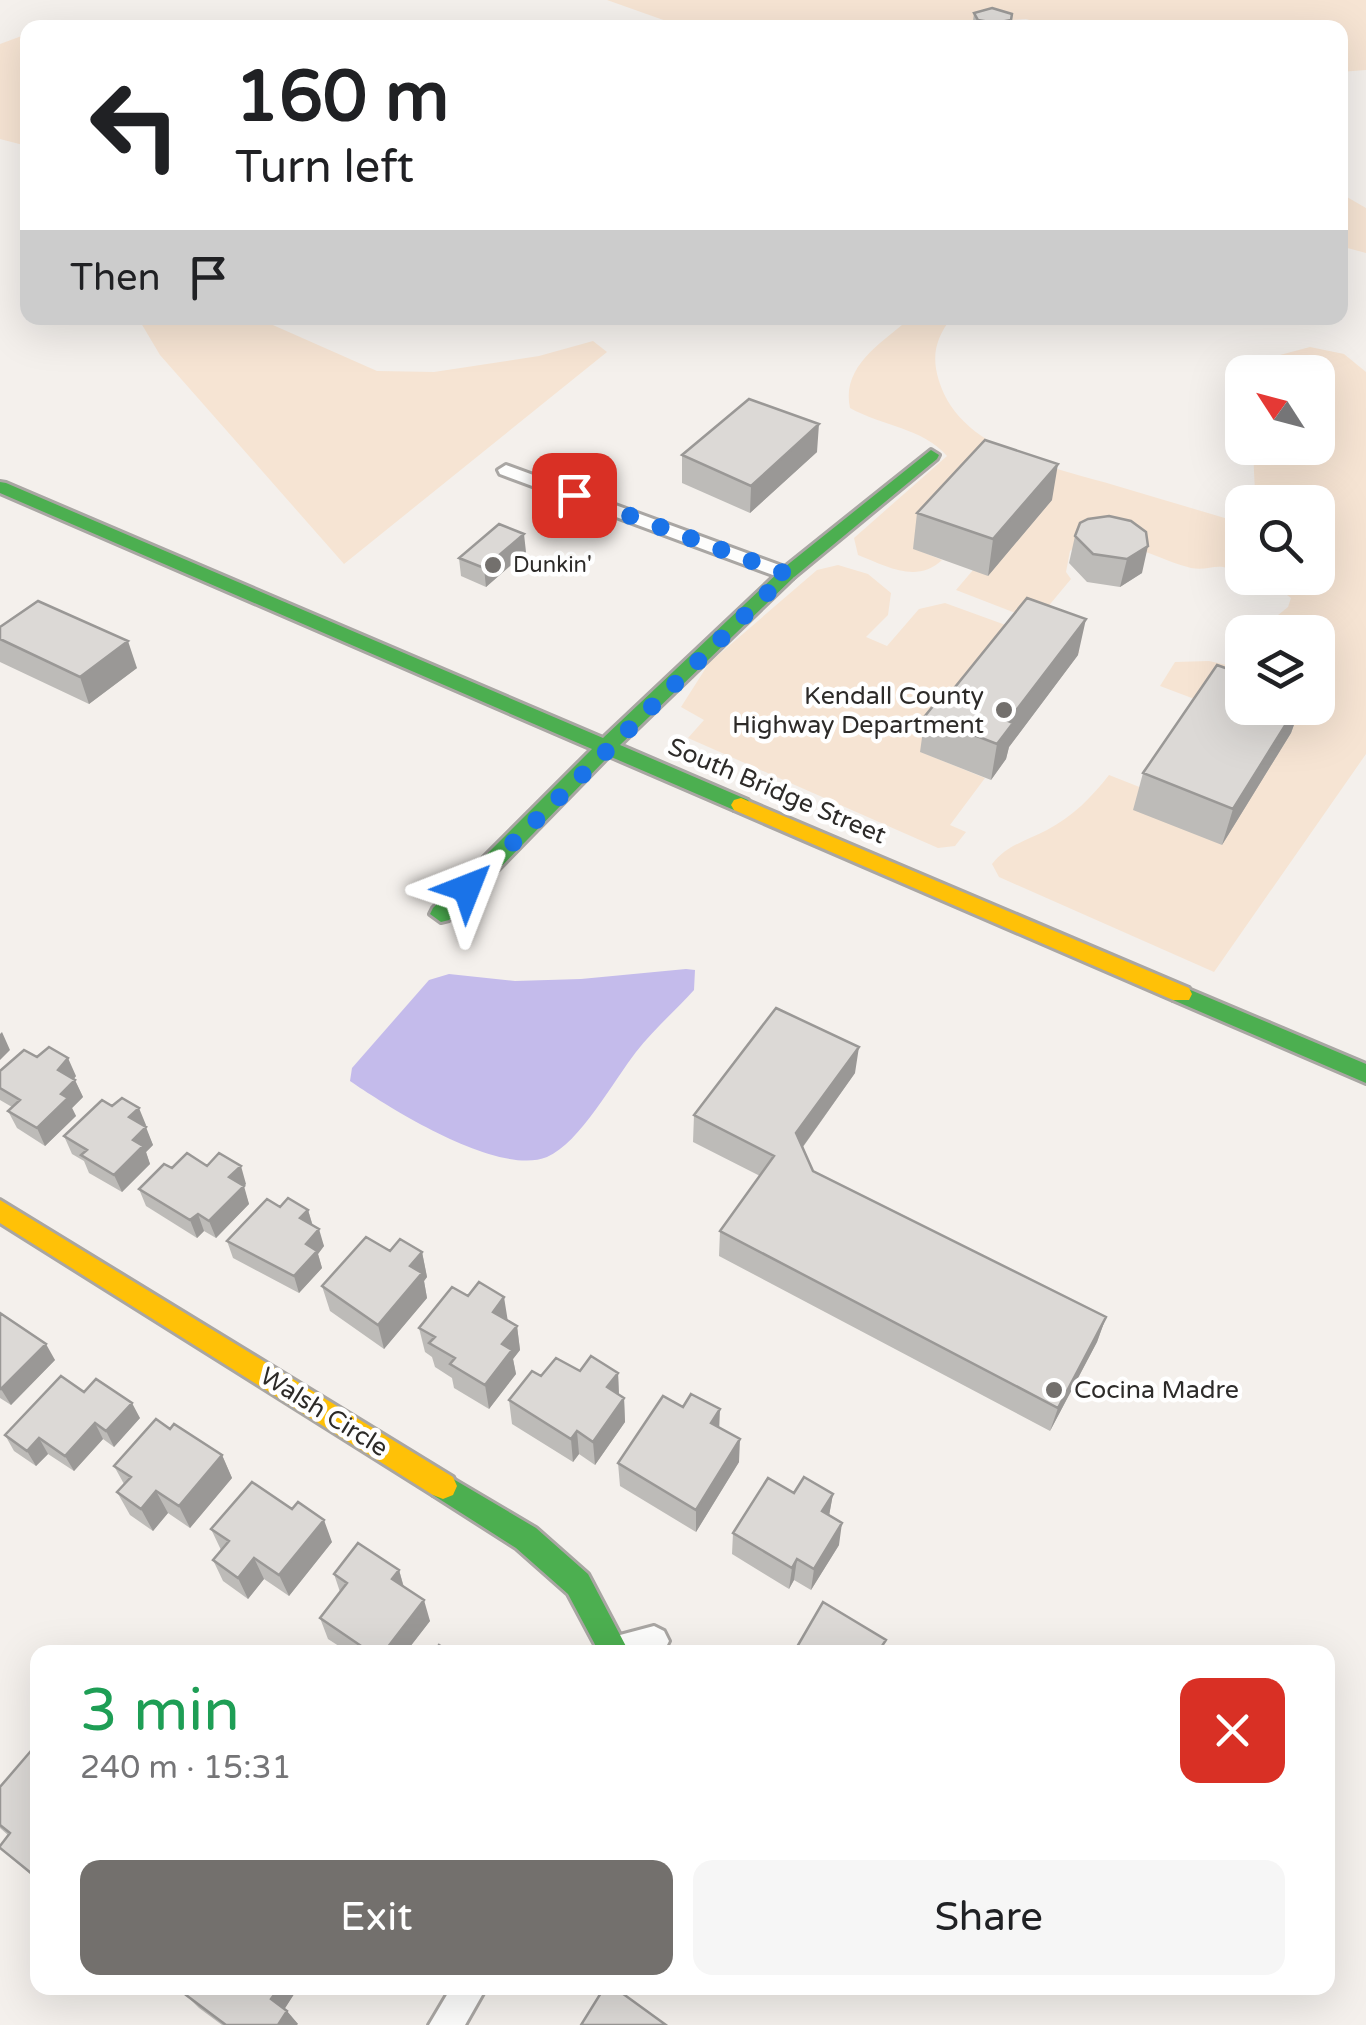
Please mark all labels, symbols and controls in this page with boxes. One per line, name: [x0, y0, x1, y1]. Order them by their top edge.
text: 160 m: [235, 56, 449, 140]
icon: left: [70, 60, 200, 190]
text: Turn left: [235, 141, 414, 195]
icon: arrive: [181, 250, 236, 305]
text: Then: [70, 255, 161, 301]
north arrow: [1225, 355, 1335, 465]
map controls: [1225, 355, 1335, 725]
pin: [532, 453, 617, 538]
icon: arrive: [547, 468, 602, 523]
button: search: [1225, 485, 1335, 595]
place label: Dunkin': [513, 552, 592, 578]
marker: Dunkin': [482, 554, 504, 576]
button: layers: [1225, 615, 1335, 725]
place label: Kendall County Highway Department: [732, 681, 984, 740]
marker: Kendall County Highway Department: [993, 699, 1015, 721]
street label: South Bridge Street: [664, 732, 891, 851]
position arrow: [415, 836, 519, 940]
street label: Walsh Circle: [255, 1361, 393, 1463]
place label: Cocina Madre: [1074, 1375, 1239, 1405]
marker: Cocina Madre: [1043, 1379, 1065, 1401]
text: 3 min: [80, 1675, 240, 1747]
button: close: [1180, 1678, 1285, 1783]
text: 240 m · 15:31: [80, 1749, 292, 1787]
button: Exit: [80, 1860, 673, 1975]
button: Share: [693, 1860, 1285, 1975]

